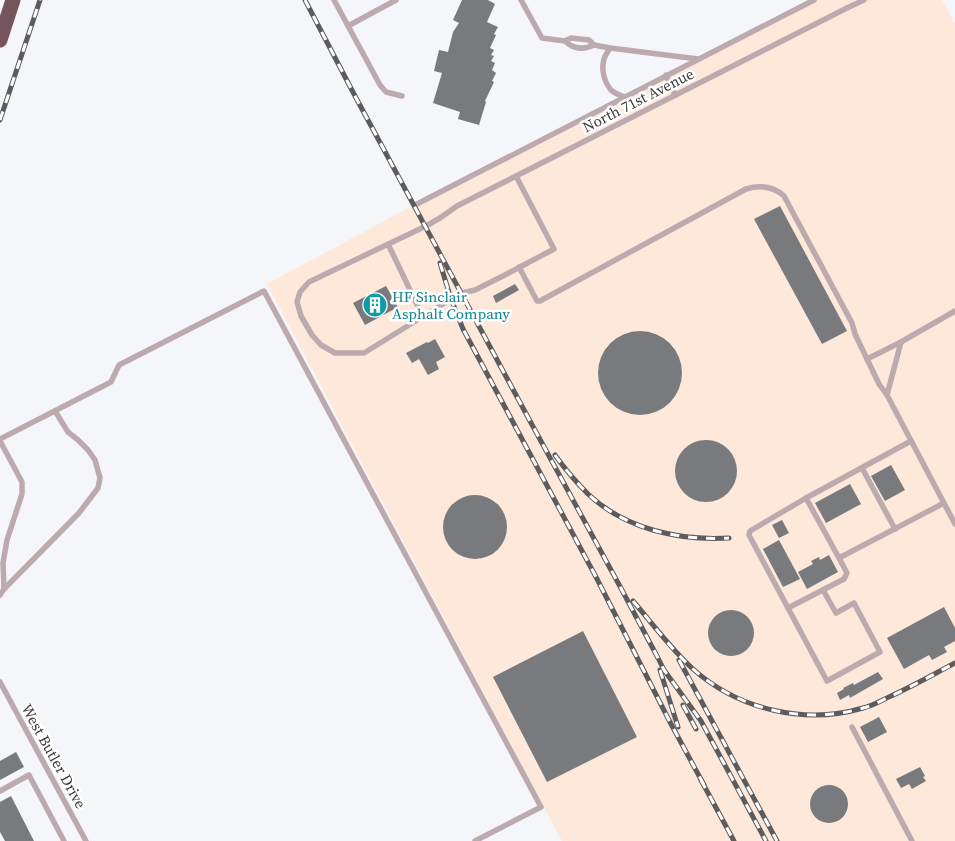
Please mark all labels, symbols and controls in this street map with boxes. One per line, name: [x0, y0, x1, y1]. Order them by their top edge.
street label: North 71st Avenue: [579, 63, 698, 137]
place label: HF Sinclair Asphalt Company: [392, 286, 510, 324]
building icon: HF Sinclair Asphalt Company: [362, 292, 388, 318]
street label: West Butler Drive: [17, 700, 92, 812]

